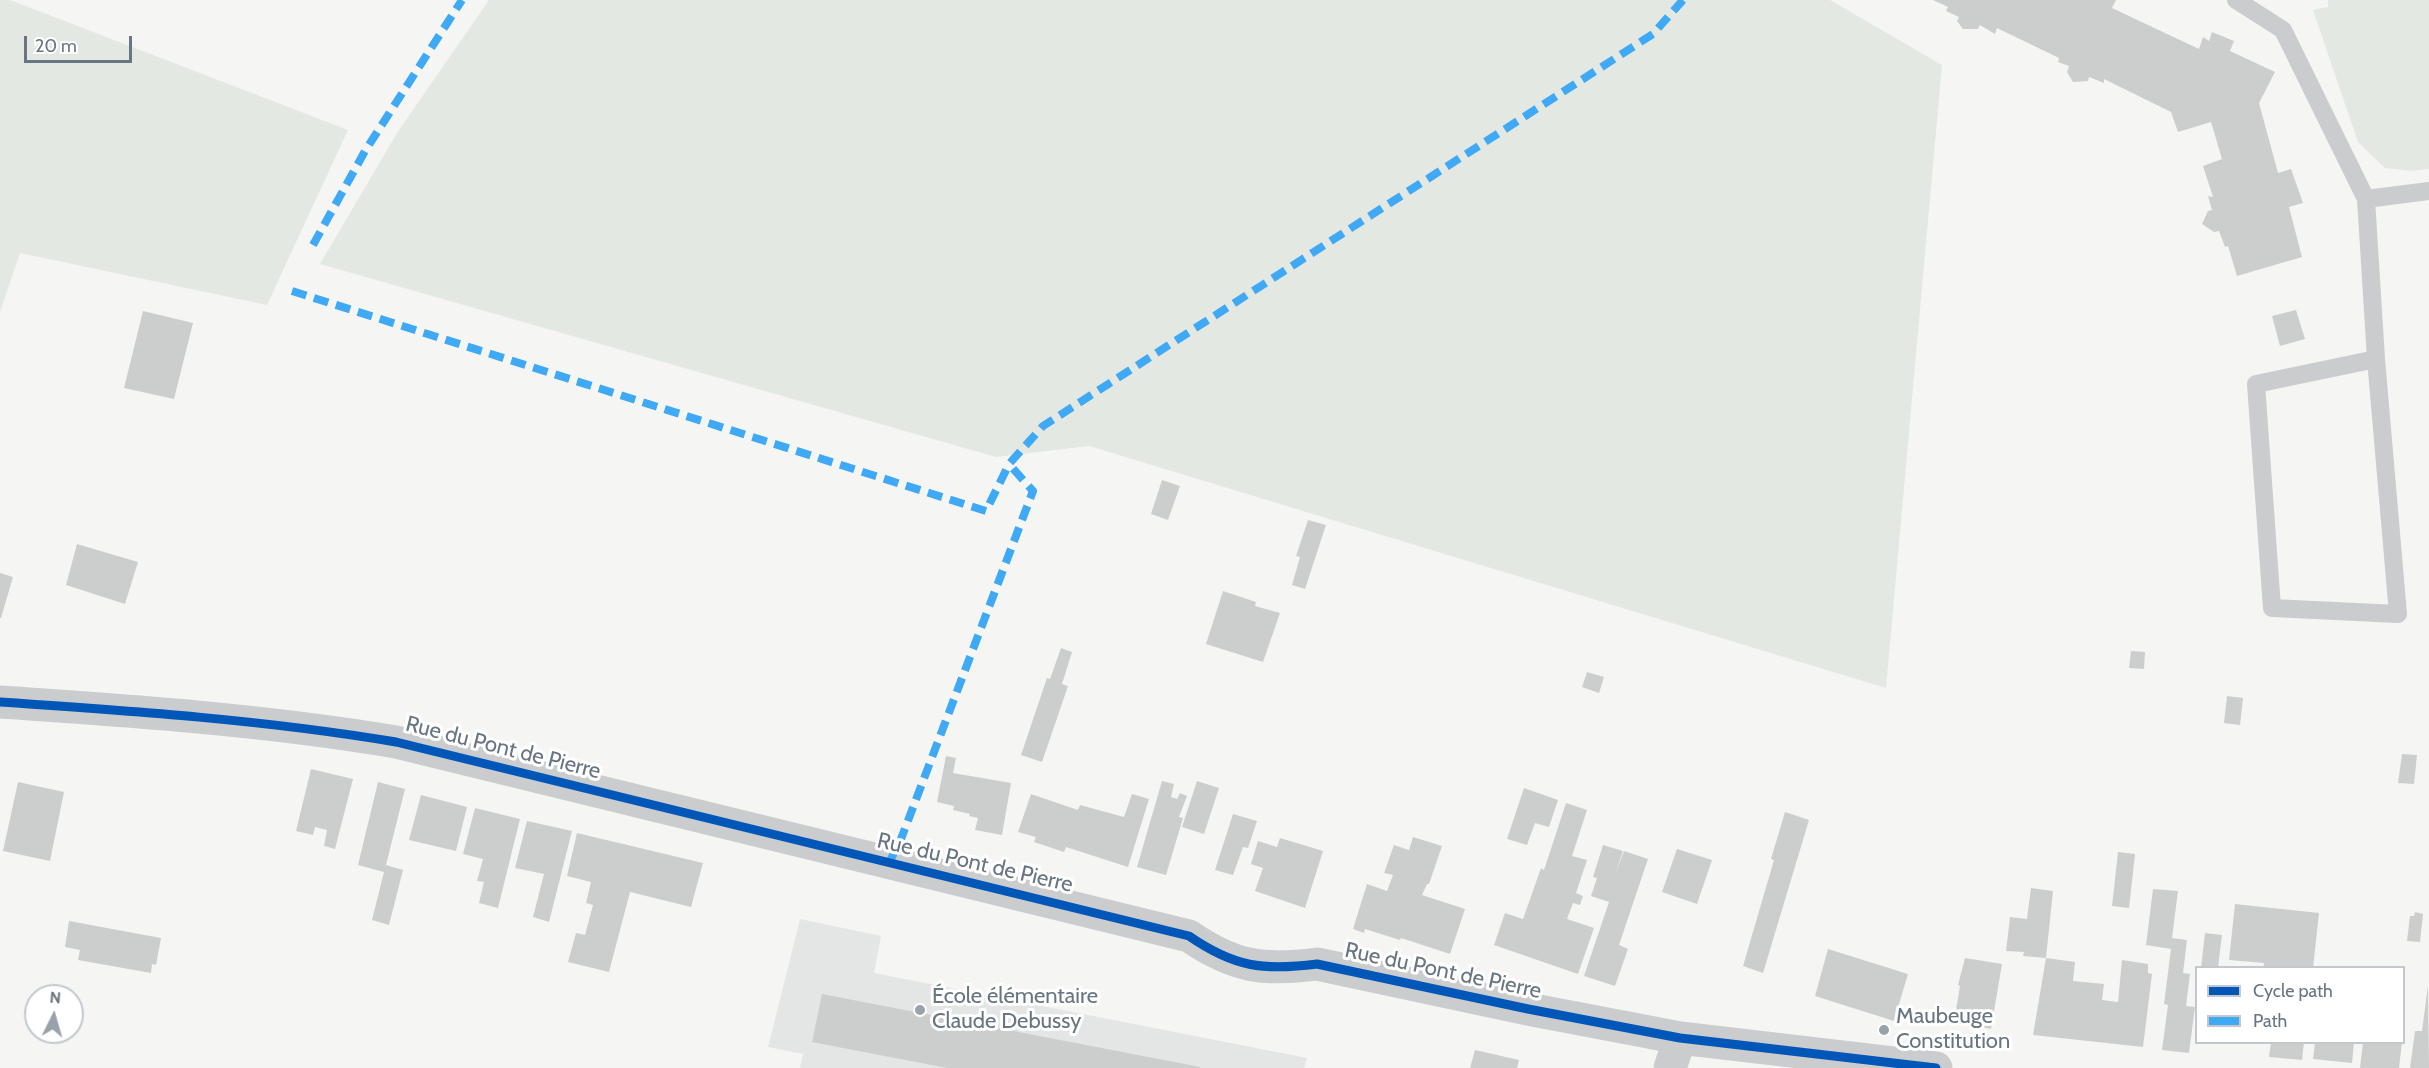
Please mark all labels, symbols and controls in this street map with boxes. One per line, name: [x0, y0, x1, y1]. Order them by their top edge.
scale bar: [27, 24, 135, 62]
text: 20 m: [35, 35, 77, 57]
street label: Rue du Pont de Pierre: [403, 711, 603, 785]
street label: Rue du Pont de Pierre: [875, 828, 1075, 898]
street label: Rue du Pont de Pierre: [1342, 937, 1544, 1005]
legend: [2195, 966, 2405, 1044]
text: Cycle path: [2253, 980, 2333, 1002]
north arrow: [24, 984, 84, 1044]
place label: École élémentaire Claude Debussy: [932, 984, 1098, 1036]
text: N: [49, 988, 62, 1008]
marker: École élémentaire Claude Debussy: [913, 1003, 927, 1017]
place label: Maubeuge Constitution: [1896, 1004, 2010, 1056]
text: Path: [2253, 1010, 2287, 1032]
marker: Maubeuge Constitution: [1877, 1023, 1891, 1037]

